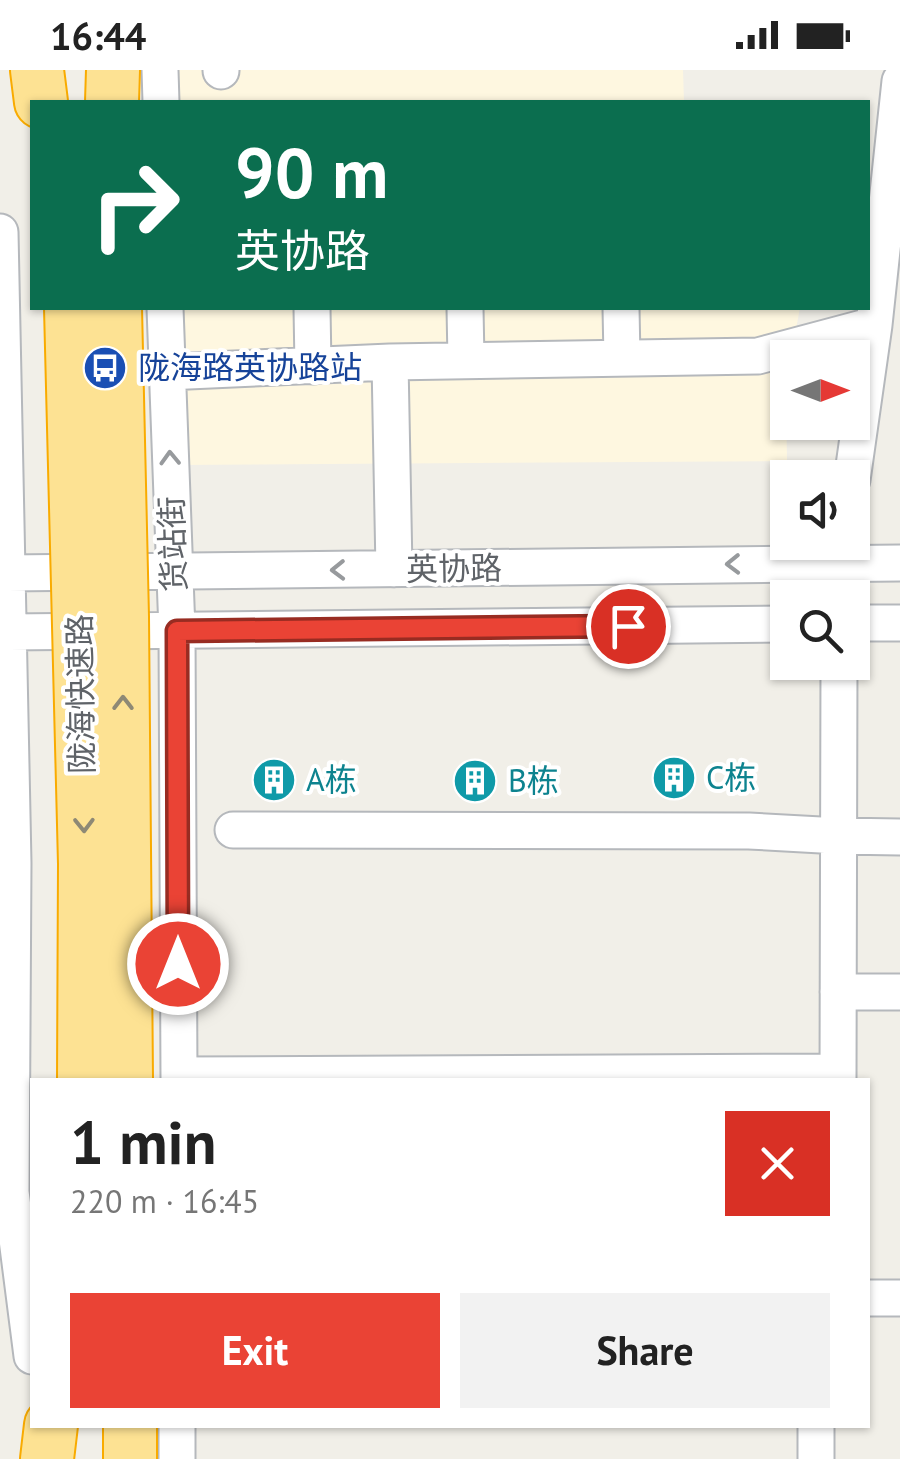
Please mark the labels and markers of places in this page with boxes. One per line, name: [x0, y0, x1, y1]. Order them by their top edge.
bus stop icon: 陇海路英协路站: [82, 345, 128, 391]
place label: 陇海路英协路站: [138, 346, 362, 388]
pin: [586, 584, 671, 669]
building icon: C栋: [651, 755, 697, 801]
place label: C栋: [706, 756, 756, 798]
building icon: A栋: [251, 757, 297, 803]
place label: A栋: [306, 758, 357, 800]
building icon: B栋: [452, 758, 498, 804]
place label: B栋: [508, 759, 559, 801]

